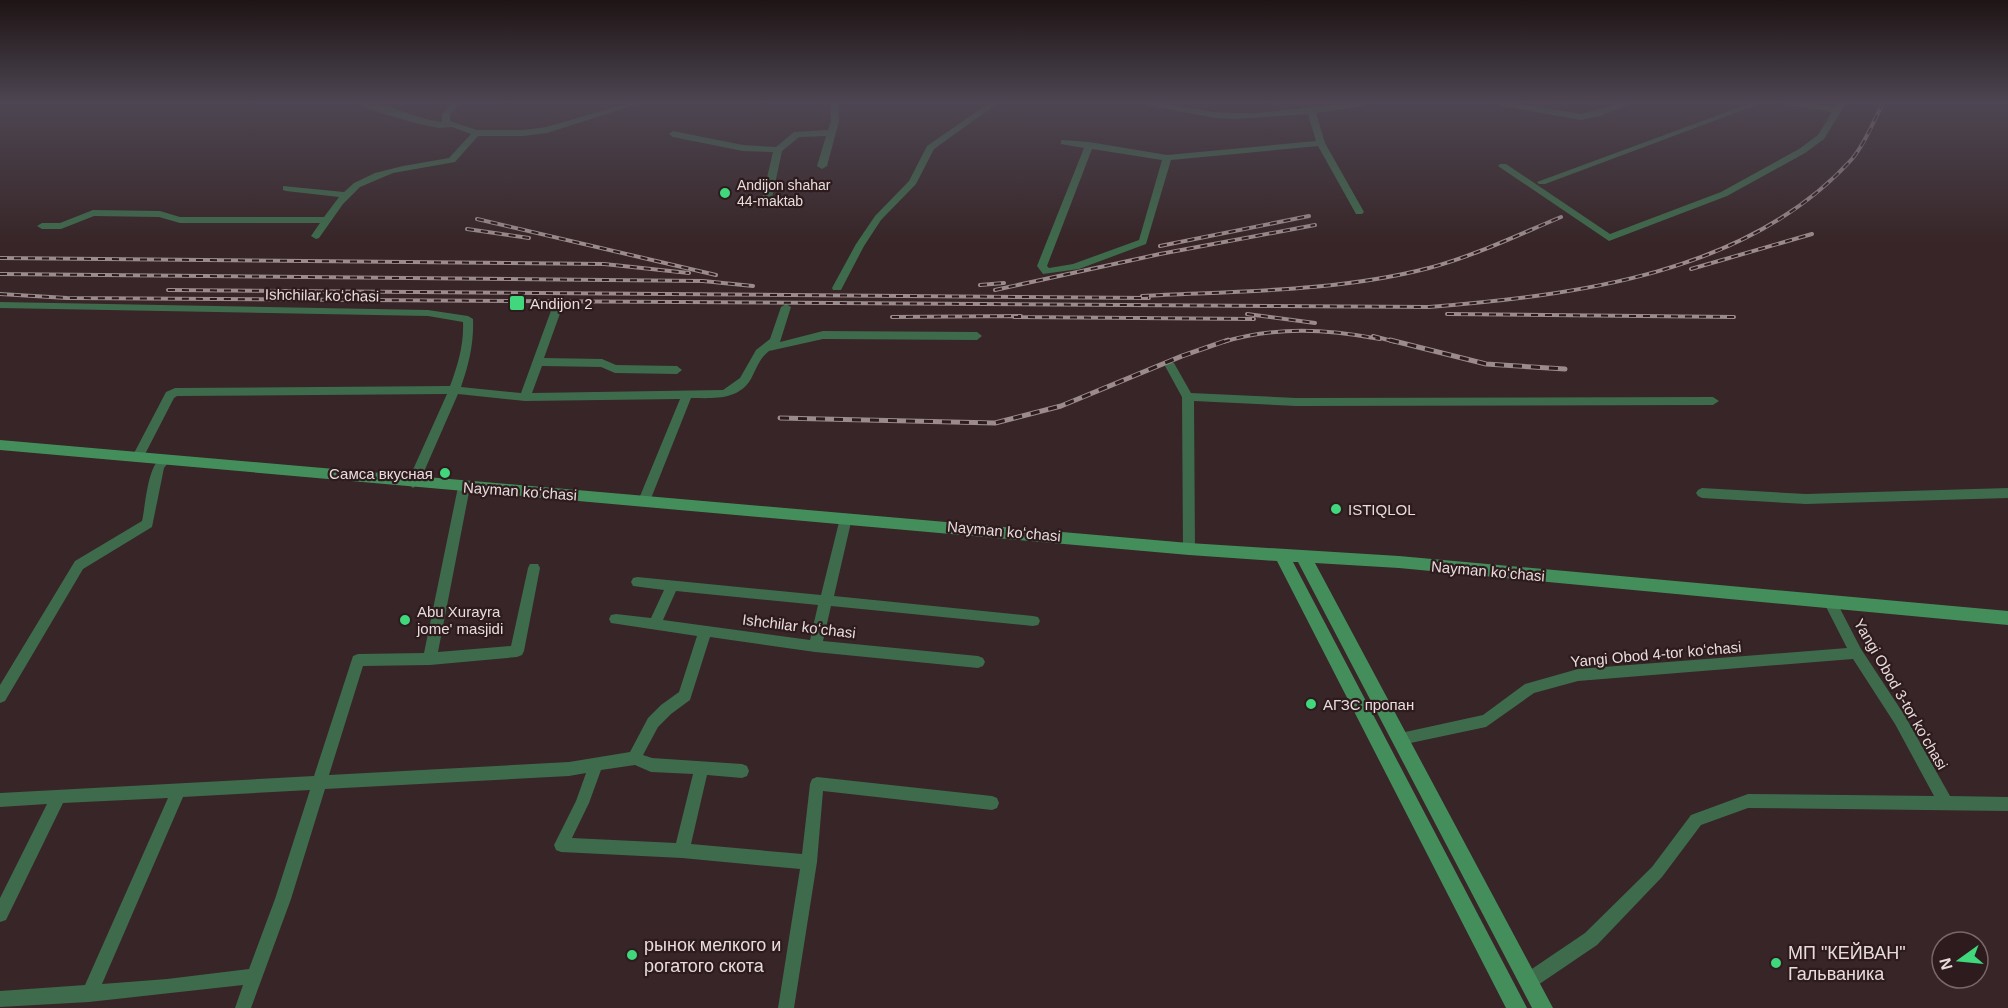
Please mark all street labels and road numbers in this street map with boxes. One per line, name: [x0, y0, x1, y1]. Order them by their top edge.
street label: Ishchilar koʻchasi: [265, 286, 379, 304]
street label: Nayman koʻchasi: [462, 479, 578, 503]
street label: Nayman koʻchasi: [946, 518, 1062, 544]
street label: Nayman koʻchasi: [1430, 558, 1546, 584]
street label: Ishchilar koʻchasi: [741, 611, 857, 641]
street label: Yangi Obod 3-tor koʻchasi: [1851, 615, 1951, 773]
street label: Yangi Obod 4-tor koʻchasi: [1570, 638, 1742, 670]

